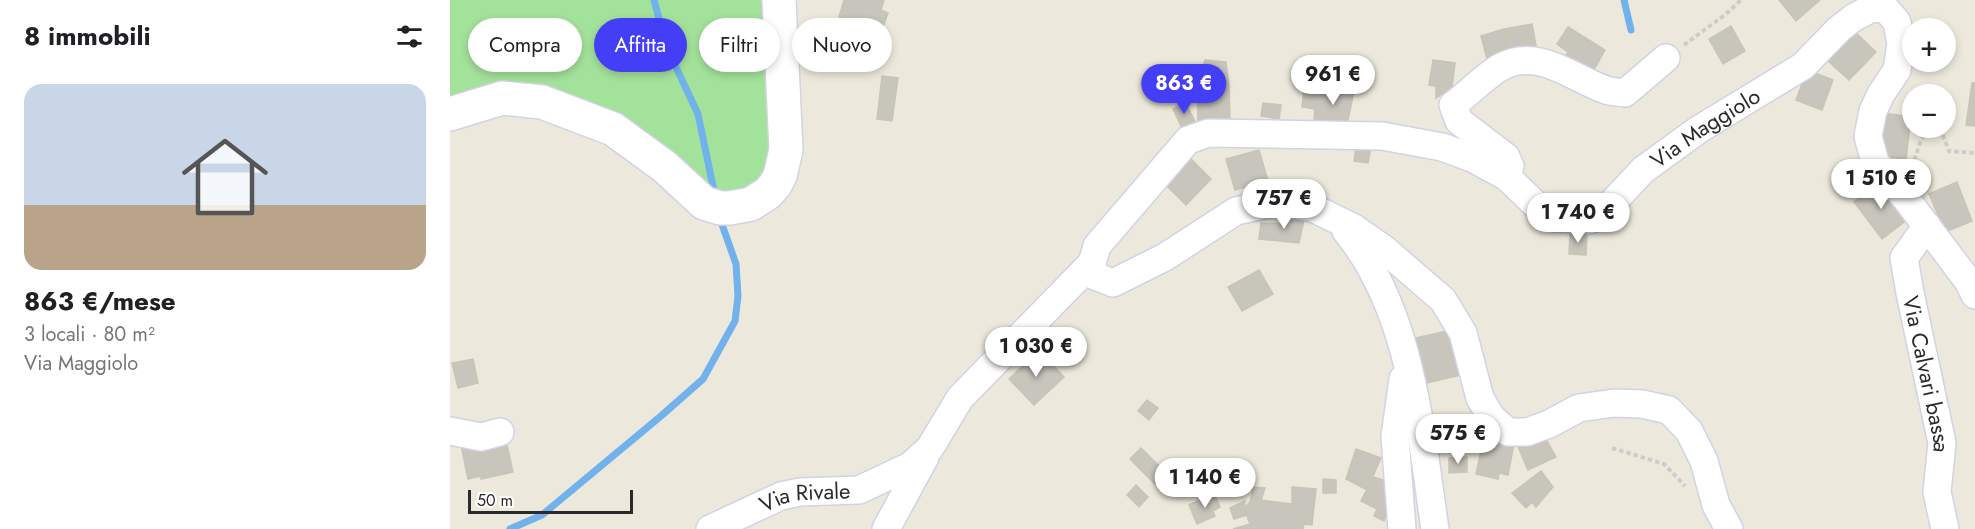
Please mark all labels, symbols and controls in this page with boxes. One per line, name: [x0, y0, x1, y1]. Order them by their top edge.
text: 8 immobili: [24, 17, 151, 55]
chip: Compra: [468, 18, 582, 72]
chip: Affitta: [594, 18, 687, 72]
chip: Filtri: [699, 18, 780, 72]
chip: Nuovo: [792, 18, 892, 72]
map controls: [1902, 18, 1956, 138]
button: +: [1902, 18, 1956, 72]
icon: filters: [393, 20, 426, 53]
pin: 961 €: [1291, 55, 1375, 106]
text: 961 €: [1305, 60, 1361, 89]
pin: 863 €: [1142, 64, 1226, 115]
text: 863 €: [1155, 69, 1213, 98]
street label: Via Maggiolo: [1643, 80, 1766, 176]
button: −: [1902, 84, 1956, 138]
icon: home: [171, 123, 279, 231]
pin: 1 510 €: [1826, 159, 1936, 210]
text: 1 510 €: [1845, 164, 1917, 193]
pin: 757 €: [1242, 179, 1326, 230]
text: 757 €: [1256, 184, 1312, 213]
pin: 1 740 €: [1523, 193, 1633, 244]
text: 1 740 €: [1541, 198, 1615, 227]
text: 863 €/mese: [24, 282, 176, 320]
street label: Via Calvari bassa: [1895, 293, 1958, 454]
text: 3 locali · 80 m²: [24, 320, 155, 349]
pin: 1 030 €: [981, 327, 1091, 378]
text: 1 030 €: [999, 332, 1073, 361]
text: Via Maggiolo: [24, 349, 138, 378]
pin: 575 €: [1416, 414, 1500, 465]
text: 575 €: [1430, 419, 1486, 448]
pin: 1 140 €: [1150, 458, 1260, 509]
text: 1 140 €: [1169, 463, 1241, 492]
street label: Via Rivale: [754, 474, 851, 520]
scale bar: [468, 487, 633, 514]
text: 50 m: [477, 489, 513, 512]

